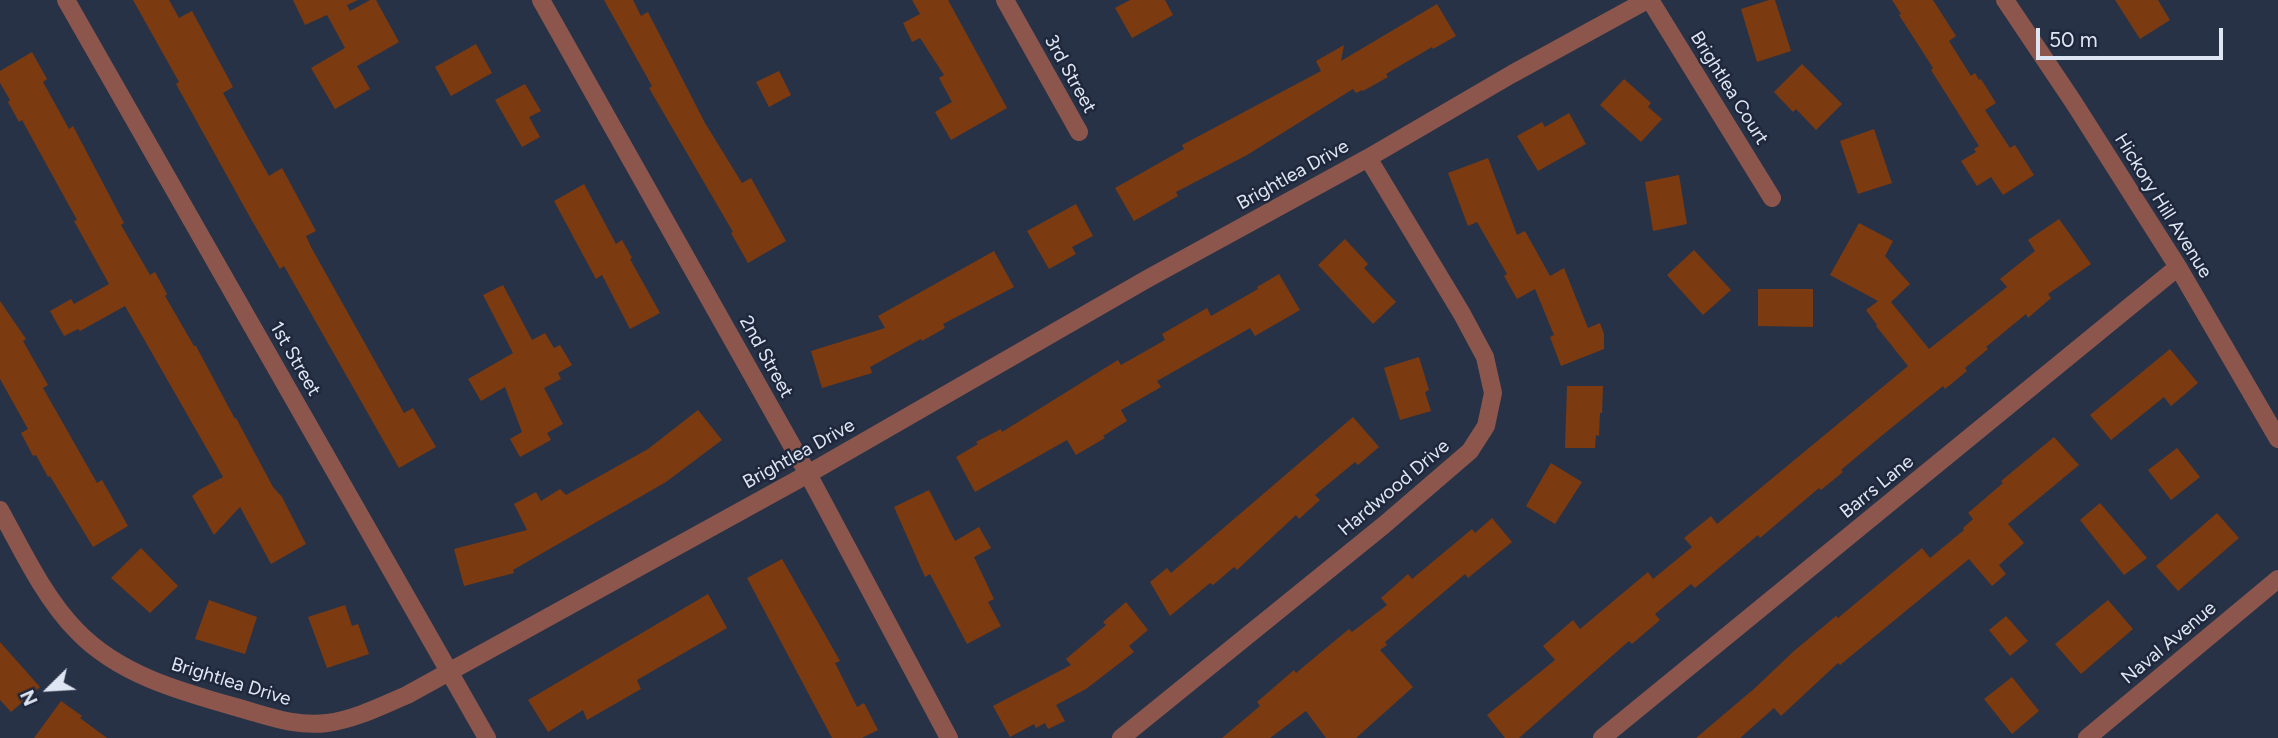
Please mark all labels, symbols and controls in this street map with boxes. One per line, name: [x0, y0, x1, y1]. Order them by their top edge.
scale bar: [2040, 14, 2227, 58]
street label: Brightlea Court: [1685, 27, 1773, 149]
text: 50 m: [2049, 27, 2098, 52]
street label: 3rd Street: [1039, 31, 1101, 117]
street label: Hickory Hill Avenue: [2109, 130, 2217, 282]
street label: Brightlea Drive: [1233, 135, 1353, 215]
street label: 2nd Street: [734, 312, 798, 402]
street label: 1st Street: [265, 318, 325, 400]
street label: Brightlea Drive: [739, 414, 859, 494]
street label: Hardwood Drive: [1334, 435, 1454, 541]
street label: Barrs Lane: [1836, 450, 1918, 524]
street label: Naval Avenue: [2117, 597, 2221, 689]
street label: Brightlea Drive: [168, 653, 294, 711]
north arrow: [14, 654, 84, 724]
text: N: [16, 686, 43, 709]

